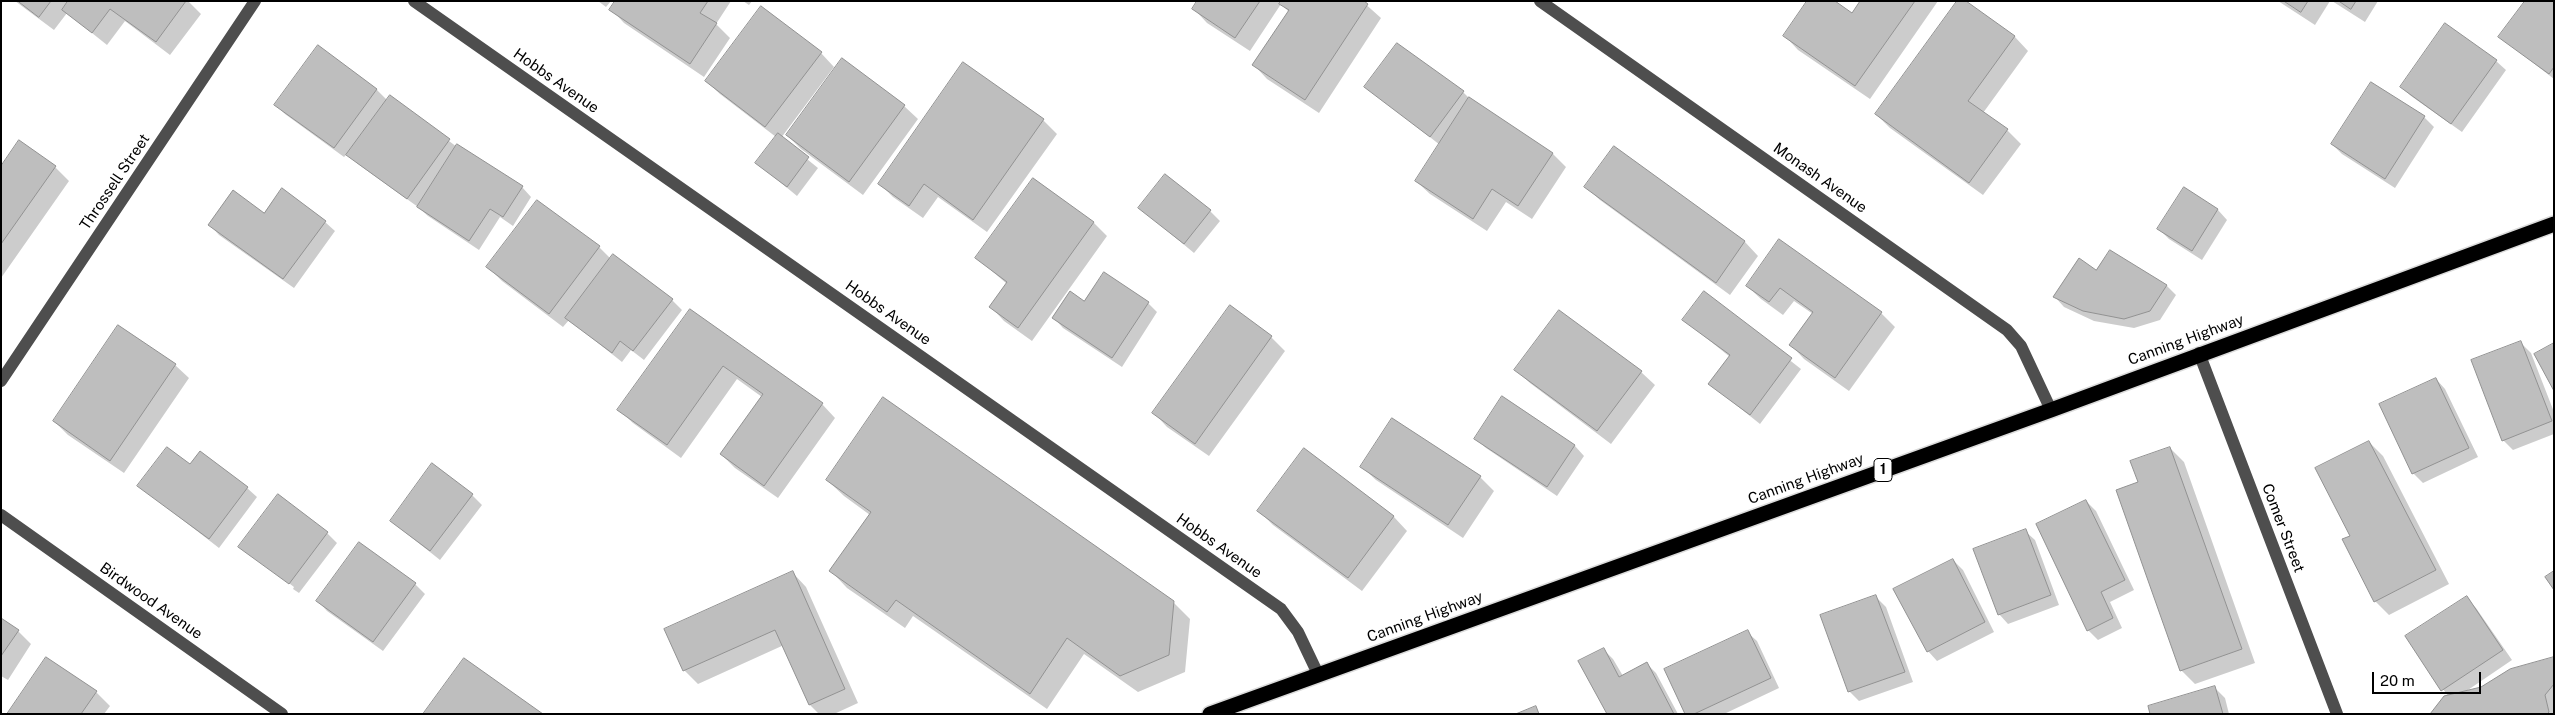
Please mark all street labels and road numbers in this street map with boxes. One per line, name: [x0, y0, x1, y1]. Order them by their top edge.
street label: Hobbs Avenue: [510, 45, 602, 117]
street label: Throssell Street: [76, 131, 154, 233]
street label: Monash Avenue: [1770, 139, 1870, 217]
street label: Hobbs Avenue: [842, 277, 934, 349]
street label: Canning Highway: [2126, 311, 2246, 369]
street label: Canning Highway: [1746, 450, 1866, 508]
road number: 1: [1874, 458, 1892, 482]
street label: Comer Street: [2258, 481, 2308, 575]
street label: Hobbs Avenue: [1173, 510, 1265, 582]
street label: Birdwood Avenue: [96, 559, 206, 643]
street label: Canning Highway: [1365, 588, 1485, 646]

